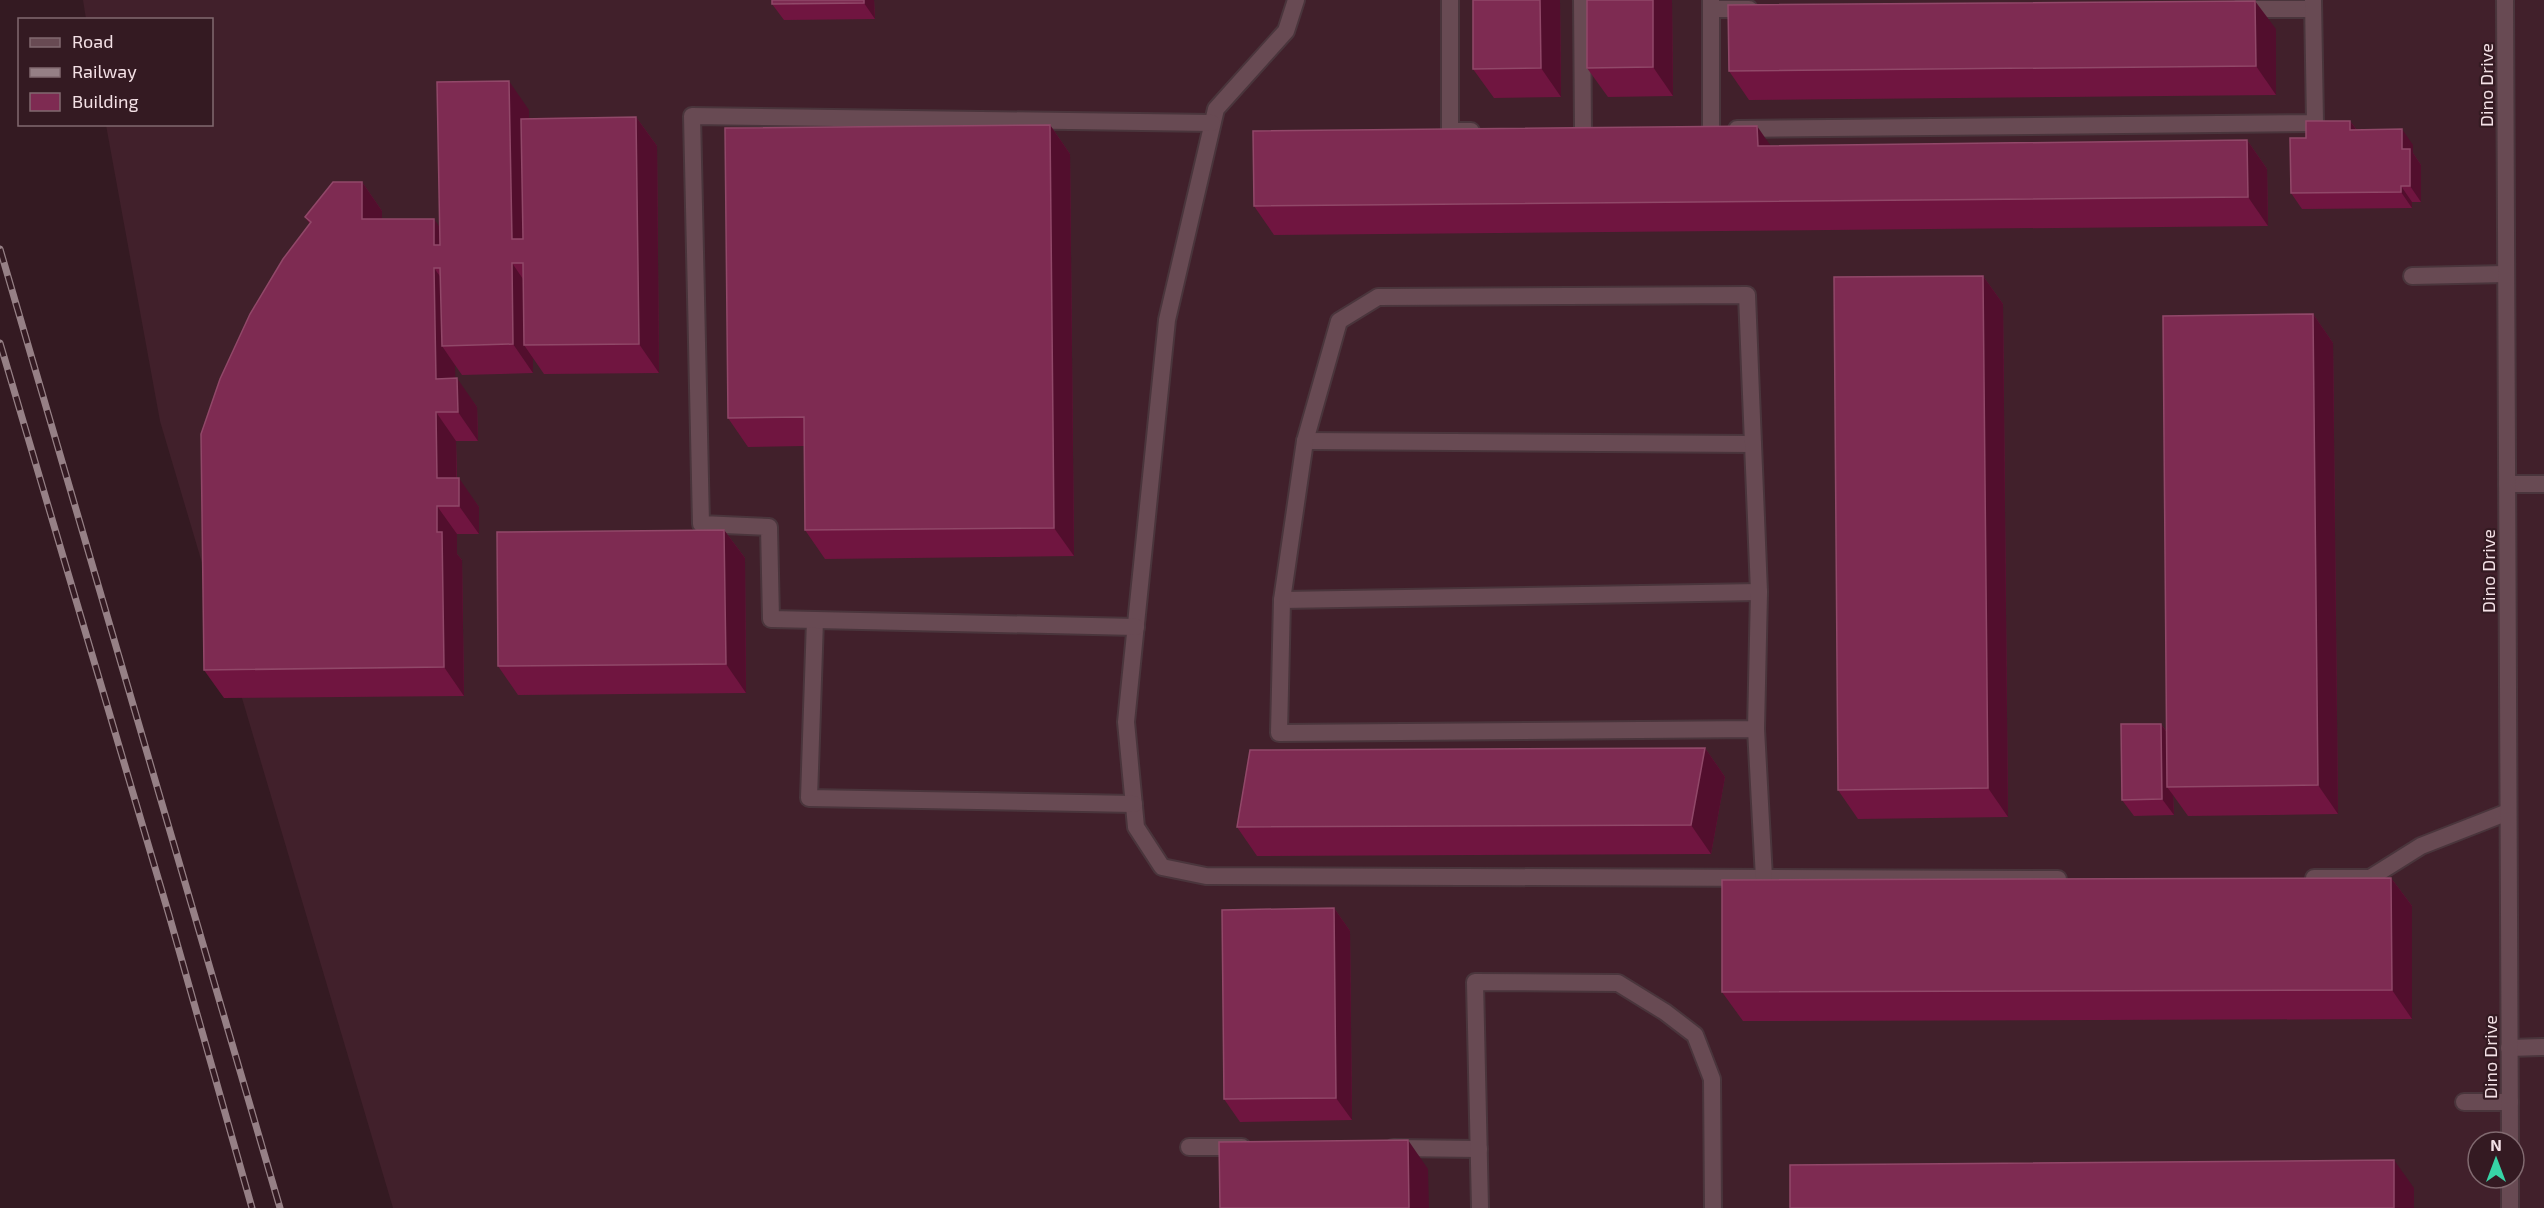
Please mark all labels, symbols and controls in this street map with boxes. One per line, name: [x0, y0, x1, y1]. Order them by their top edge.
legend: [18, 18, 213, 126]
text: Road: [72, 30, 113, 52]
street label: Dino Drive: [2475, 43, 2497, 127]
text: Railway: [72, 60, 137, 82]
text: Building: [72, 90, 139, 112]
street label: Dino Drive: [2477, 529, 2499, 613]
street label: Dino Drive: [2479, 1015, 2501, 1099]
north arrow: [2466, 1130, 2526, 1190]
text: N: [2490, 1135, 2502, 1154]

